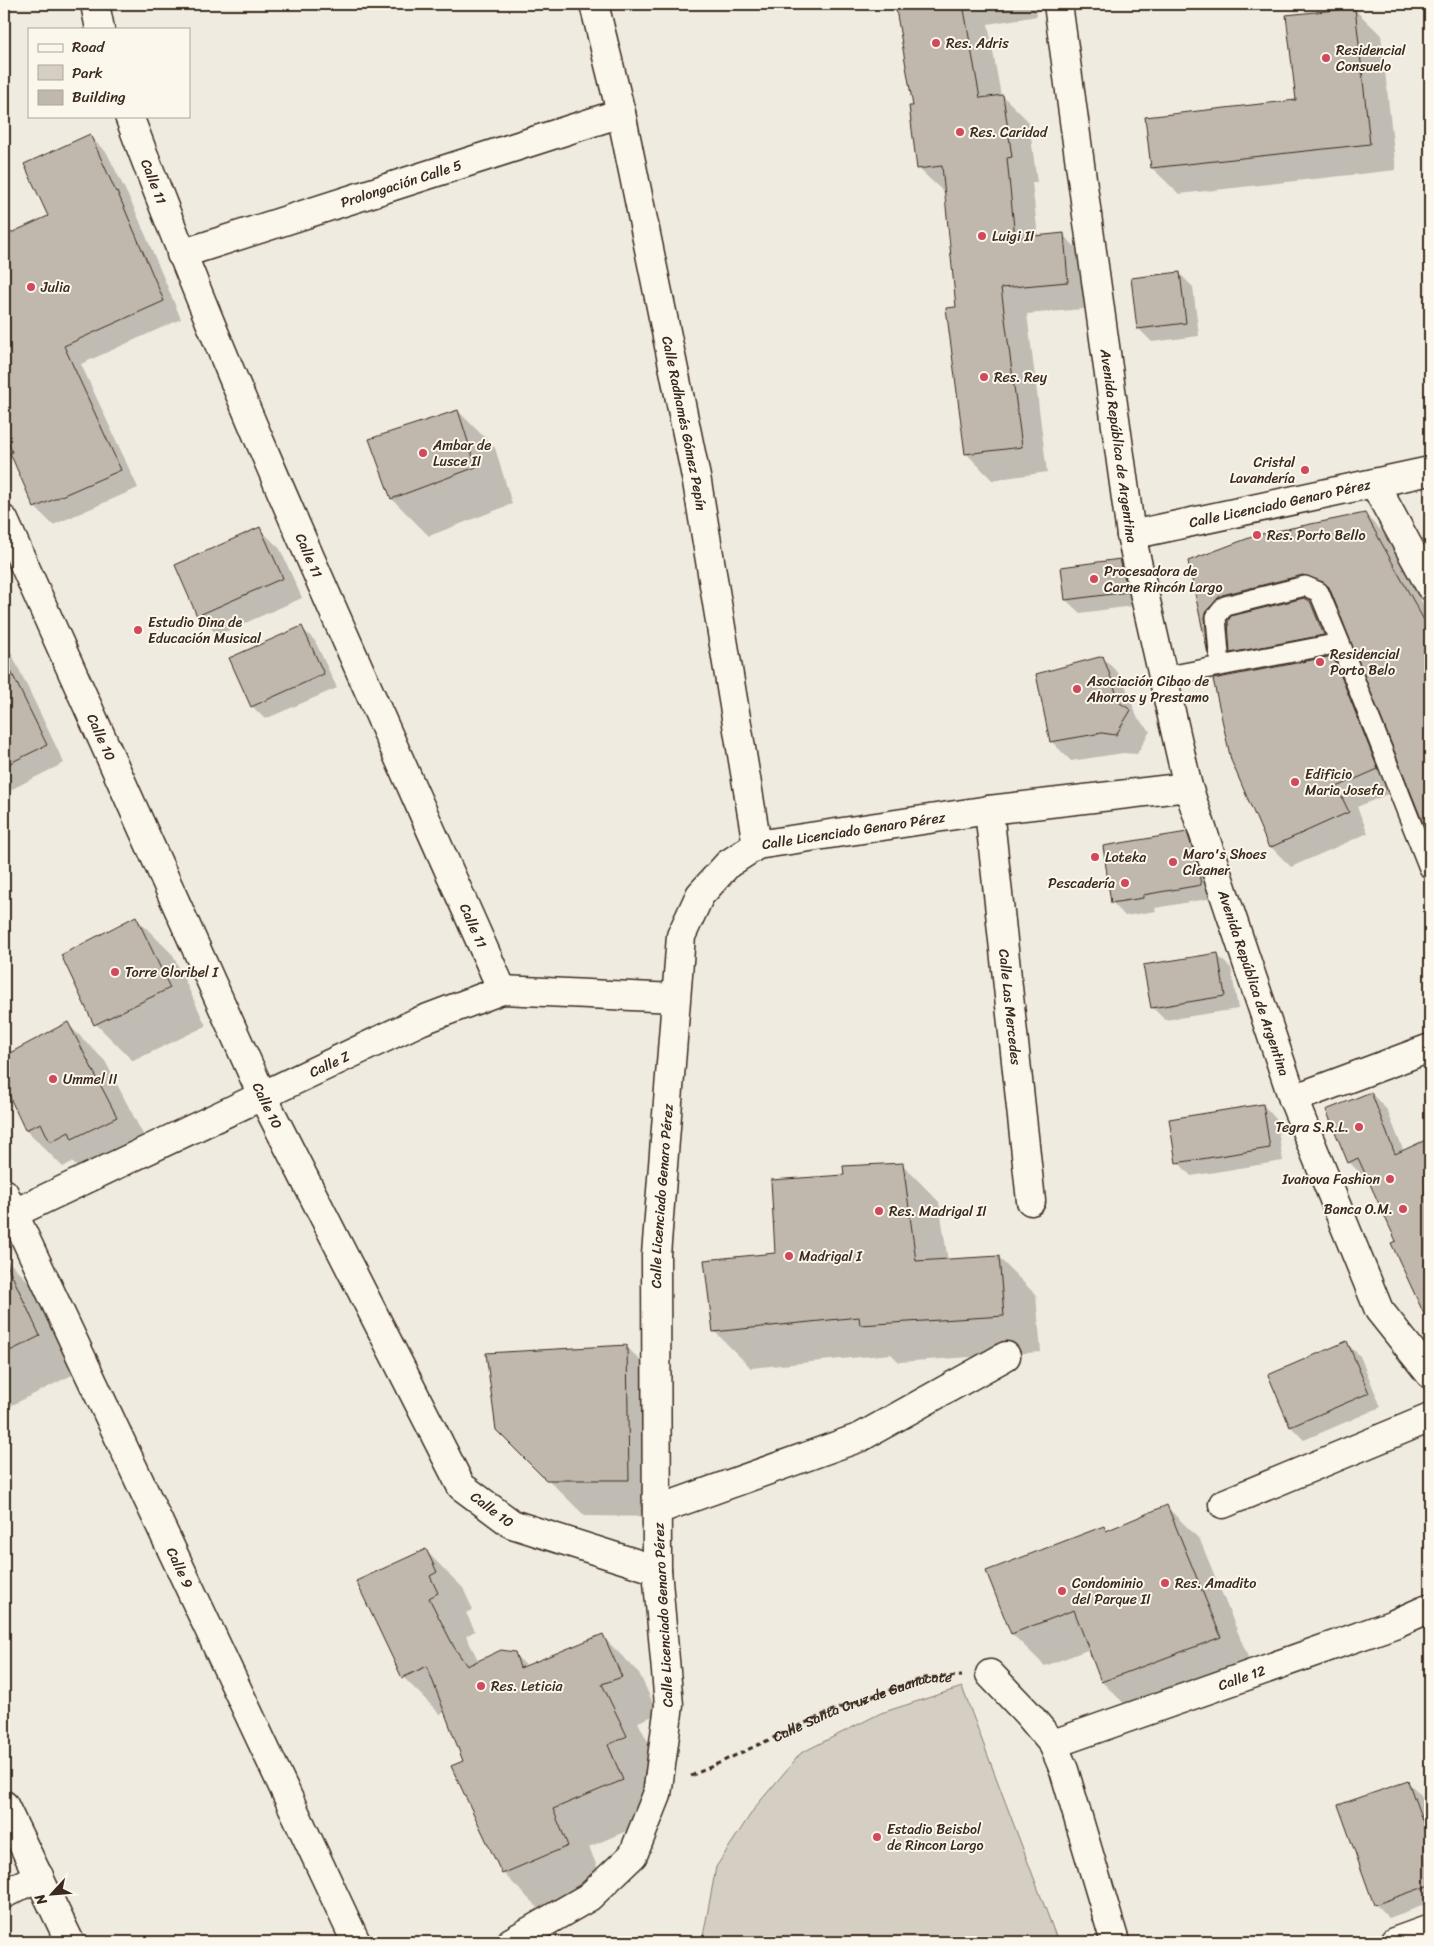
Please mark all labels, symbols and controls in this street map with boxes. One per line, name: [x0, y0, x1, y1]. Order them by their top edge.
legend: [28, 28, 190, 118]
place label: Res. Adris: [946, 31, 1009, 56]
text: Road: [72, 34, 105, 60]
marker: Res. Adris: [930, 37, 942, 49]
place label: Residencial Consuelo: [1336, 38, 1407, 79]
marker: Residencial Consuelo: [1320, 52, 1332, 64]
text: Park: [72, 60, 103, 86]
text: Building: [72, 84, 126, 110]
place label: Res. Caridad: [970, 120, 1049, 145]
marker: Res. Caridad: [954, 126, 966, 138]
street label: Prolongación Calle 5: [337, 153, 465, 215]
street label: Calle 11: [133, 155, 174, 208]
place label: Luigi II: [992, 224, 1035, 249]
marker: Luigi II: [976, 230, 988, 242]
place label: Julia: [40, 275, 70, 300]
marker: Julia: [25, 281, 37, 293]
street label: Calle Radhamés Gómez Pepín: [654, 334, 714, 513]
street label: Avenida República de Argentina: [1092, 347, 1144, 545]
place label: Res. Rey: [994, 365, 1048, 390]
marker: Res. Rey: [978, 371, 990, 383]
place label: Ambar de Lusce II: [432, 433, 491, 474]
marker: Ambar de Lusce II: [417, 447, 429, 459]
place label: Cristal Lavandería: [1230, 450, 1296, 491]
marker: Cristal Lavandería: [1299, 464, 1311, 476]
street label: Calle Licenciado Genaro Pérez: [1187, 472, 1373, 535]
place label: Res. Porto Bello: [1267, 523, 1366, 548]
street label: Calle 11: [288, 529, 329, 582]
marker: Res. Porto Bello: [1251, 529, 1263, 541]
place label: Procesadora de Carne Rincón Largo: [1104, 559, 1223, 600]
marker: Procesadora de Carne Rincón Largo: [1088, 573, 1100, 585]
place label: Estudio Dina de Educación Musical: [148, 610, 262, 651]
marker: Estudio Dina de Educación Musical: [132, 624, 144, 636]
place label: Residencial Porto Belo: [1330, 642, 1401, 683]
marker: Residencial Porto Belo: [1314, 656, 1326, 668]
place label: Asociación Cibao de Ahorros y Prestamo: [1086, 669, 1209, 710]
marker: Asociación Cibao de Ahorros y Prestamo: [1071, 683, 1083, 695]
street label: Calle 10: [79, 710, 123, 765]
place label: Edificio Maria Josefa: [1305, 762, 1384, 803]
marker: Edificio Maria Josefa: [1289, 776, 1301, 788]
street label: Calle Licenciado Genaro Pérez: [760, 805, 947, 857]
place label: Maro's Shoes Cleaner: [1183, 842, 1267, 883]
place label: Loteka: [1105, 845, 1146, 870]
marker: Loteka: [1089, 851, 1101, 863]
marker: Maro's Shoes Cleaner: [1167, 856, 1179, 868]
place label: Pescadería: [1048, 871, 1115, 896]
marker: Pescadería: [1119, 877, 1131, 889]
street label: Avenida República de Argentina: [1210, 886, 1296, 1079]
street label: Calle 11: [452, 899, 494, 952]
street label: Calle Las Mercedes: [991, 948, 1028, 1067]
place label: Torre Gloribel I: [125, 960, 219, 985]
marker: Torre Gloribel I: [109, 966, 121, 978]
street label: Calle Z: [305, 1044, 354, 1085]
place label: Ummel II: [63, 1067, 118, 1092]
marker: Ummel II: [47, 1073, 59, 1085]
street label: Calle 10: [245, 1078, 289, 1134]
street label: Calle Licenciado Genaro Pérez: [644, 1102, 681, 1288]
place label: Tegra S.R.L.: [1276, 1115, 1349, 1140]
marker: Tegra S.R.L.: [1353, 1121, 1365, 1133]
place label: Ivanova Fashion: [1281, 1167, 1380, 1192]
marker: Ivanova Fashion: [1384, 1173, 1396, 1185]
place label: Banca O.M.: [1324, 1197, 1393, 1222]
place label: Res. Madrigal II: [889, 1199, 987, 1224]
marker: Banca O.M.: [1397, 1203, 1409, 1215]
marker: Res. Madrigal II: [873, 1205, 885, 1217]
place label: Madrigal I: [799, 1244, 863, 1269]
marker: Madrigal I: [783, 1250, 795, 1262]
street label: Calle 10: [465, 1485, 519, 1535]
street label: Calle Licenciado Genaro Pérez: [646, 1522, 681, 1708]
street label: Calle 9: [159, 1543, 200, 1593]
place label: Condominio del Parque II: [1072, 1571, 1151, 1612]
place label: Res. Amadito: [1175, 1571, 1256, 1596]
marker: Res. Amadito: [1159, 1577, 1171, 1589]
marker: Condominio del Parque II: [1056, 1585, 1068, 1597]
street label: Calle 12: [1215, 1658, 1269, 1698]
street label: Calle Santa Cruz de Guanacate: [769, 1665, 953, 1749]
place label: Res. Leticia: [491, 1674, 563, 1699]
marker: Res. Leticia: [475, 1680, 487, 1692]
place label: Estadio Beisbol de Rincon Largo: [887, 1817, 984, 1858]
marker: Estadio Beisbol de Rincon Largo: [871, 1831, 883, 1843]
north arrow: [28, 1868, 78, 1918]
text: N: [27, 1889, 55, 1910]

